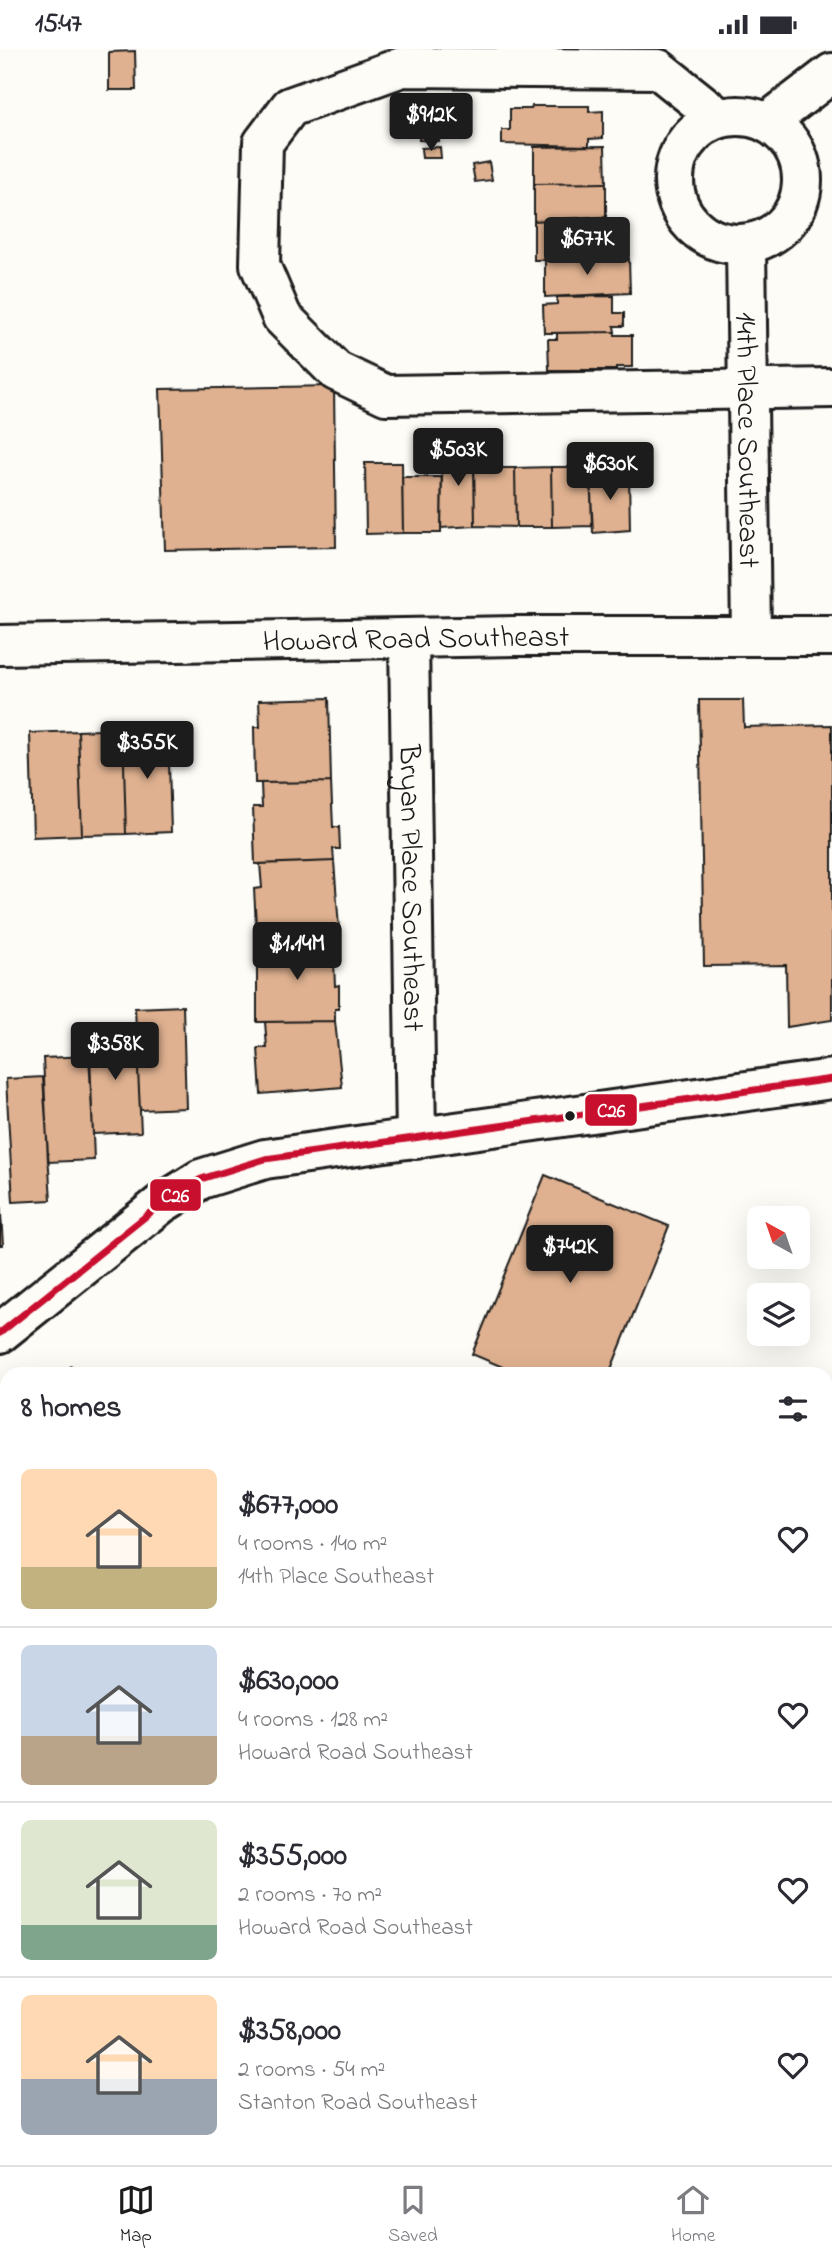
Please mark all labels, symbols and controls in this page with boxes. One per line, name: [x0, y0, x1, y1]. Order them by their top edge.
text: 15:47: [35, 6, 82, 44]
pin: $912K: [382, 93, 480, 153]
text: $912K: [406, 99, 456, 132]
pin: $677K: [538, 217, 636, 277]
text: $677K: [560, 223, 614, 256]
street label: 14th Place Southeast: [722, 312, 769, 568]
pin: $503K: [409, 429, 507, 488]
text: $503K: [429, 434, 487, 467]
pin: $630K: [561, 442, 659, 502]
text: $630K: [583, 448, 637, 481]
street label: Howard Road Southeast: [262, 617, 569, 665]
pin: $355K: [98, 721, 196, 781]
text: $355K: [117, 727, 177, 760]
street label: Bryan Place Southeast: [385, 743, 433, 1032]
pin: $1.14M: [240, 923, 354, 982]
text: $1.14M: [269, 928, 325, 961]
pin: $358K: [66, 1023, 164, 1082]
text: $358K: [87, 1028, 143, 1061]
line badge: C26: [584, 1093, 638, 1127]
text: C26: [597, 1099, 626, 1126]
unlabelled marker: [563, 1109, 577, 1123]
line badge: C26: [149, 1178, 202, 1212]
text: C26: [161, 1184, 190, 1211]
north arrow: [747, 1206, 810, 1269]
map controls: [747, 1206, 810, 1346]
pin: $742K: [521, 1225, 619, 1285]
text: $742K: [542, 1231, 598, 1264]
button: layers: [747, 1283, 810, 1346]
text: 8 homes: [21, 1387, 122, 1431]
icon: filters: [774, 1390, 812, 1428]
text: $677,000: [238, 1484, 338, 1528]
icon: home: [77, 1497, 161, 1581]
icon: heart: [774, 1520, 812, 1558]
text: 4 rooms · 140 m²: [238, 1528, 387, 1561]
text: 14th Place Southeast: [238, 1561, 434, 1594]
text: $630,000: [238, 1660, 339, 1704]
icon: home: [77, 1673, 161, 1757]
icon: heart: [774, 1696, 812, 1734]
text: 4 rooms · 128 m²: [238, 1704, 388, 1737]
text: Howard Road Southeast: [238, 1737, 473, 1770]
text: $355,000: [238, 1835, 347, 1879]
icon: home: [77, 1848, 161, 1932]
icon: heart: [774, 1871, 812, 1909]
text: 2 rooms · 70 m²: [238, 1879, 382, 1912]
text: Howard Road Southeast: [238, 1912, 473, 1945]
text: $358,000: [238, 2010, 341, 2054]
icon: home: [77, 2023, 161, 2107]
icon: heart: [774, 2046, 812, 2084]
text: 2 rooms · 54 m²: [238, 2054, 385, 2087]
text: Stanton Road Southeast: [238, 2087, 477, 2120]
tab: Map: [117, 2181, 155, 2250]
tab: Saved: [388, 2181, 438, 2250]
tab: Home: [671, 2181, 715, 2250]

